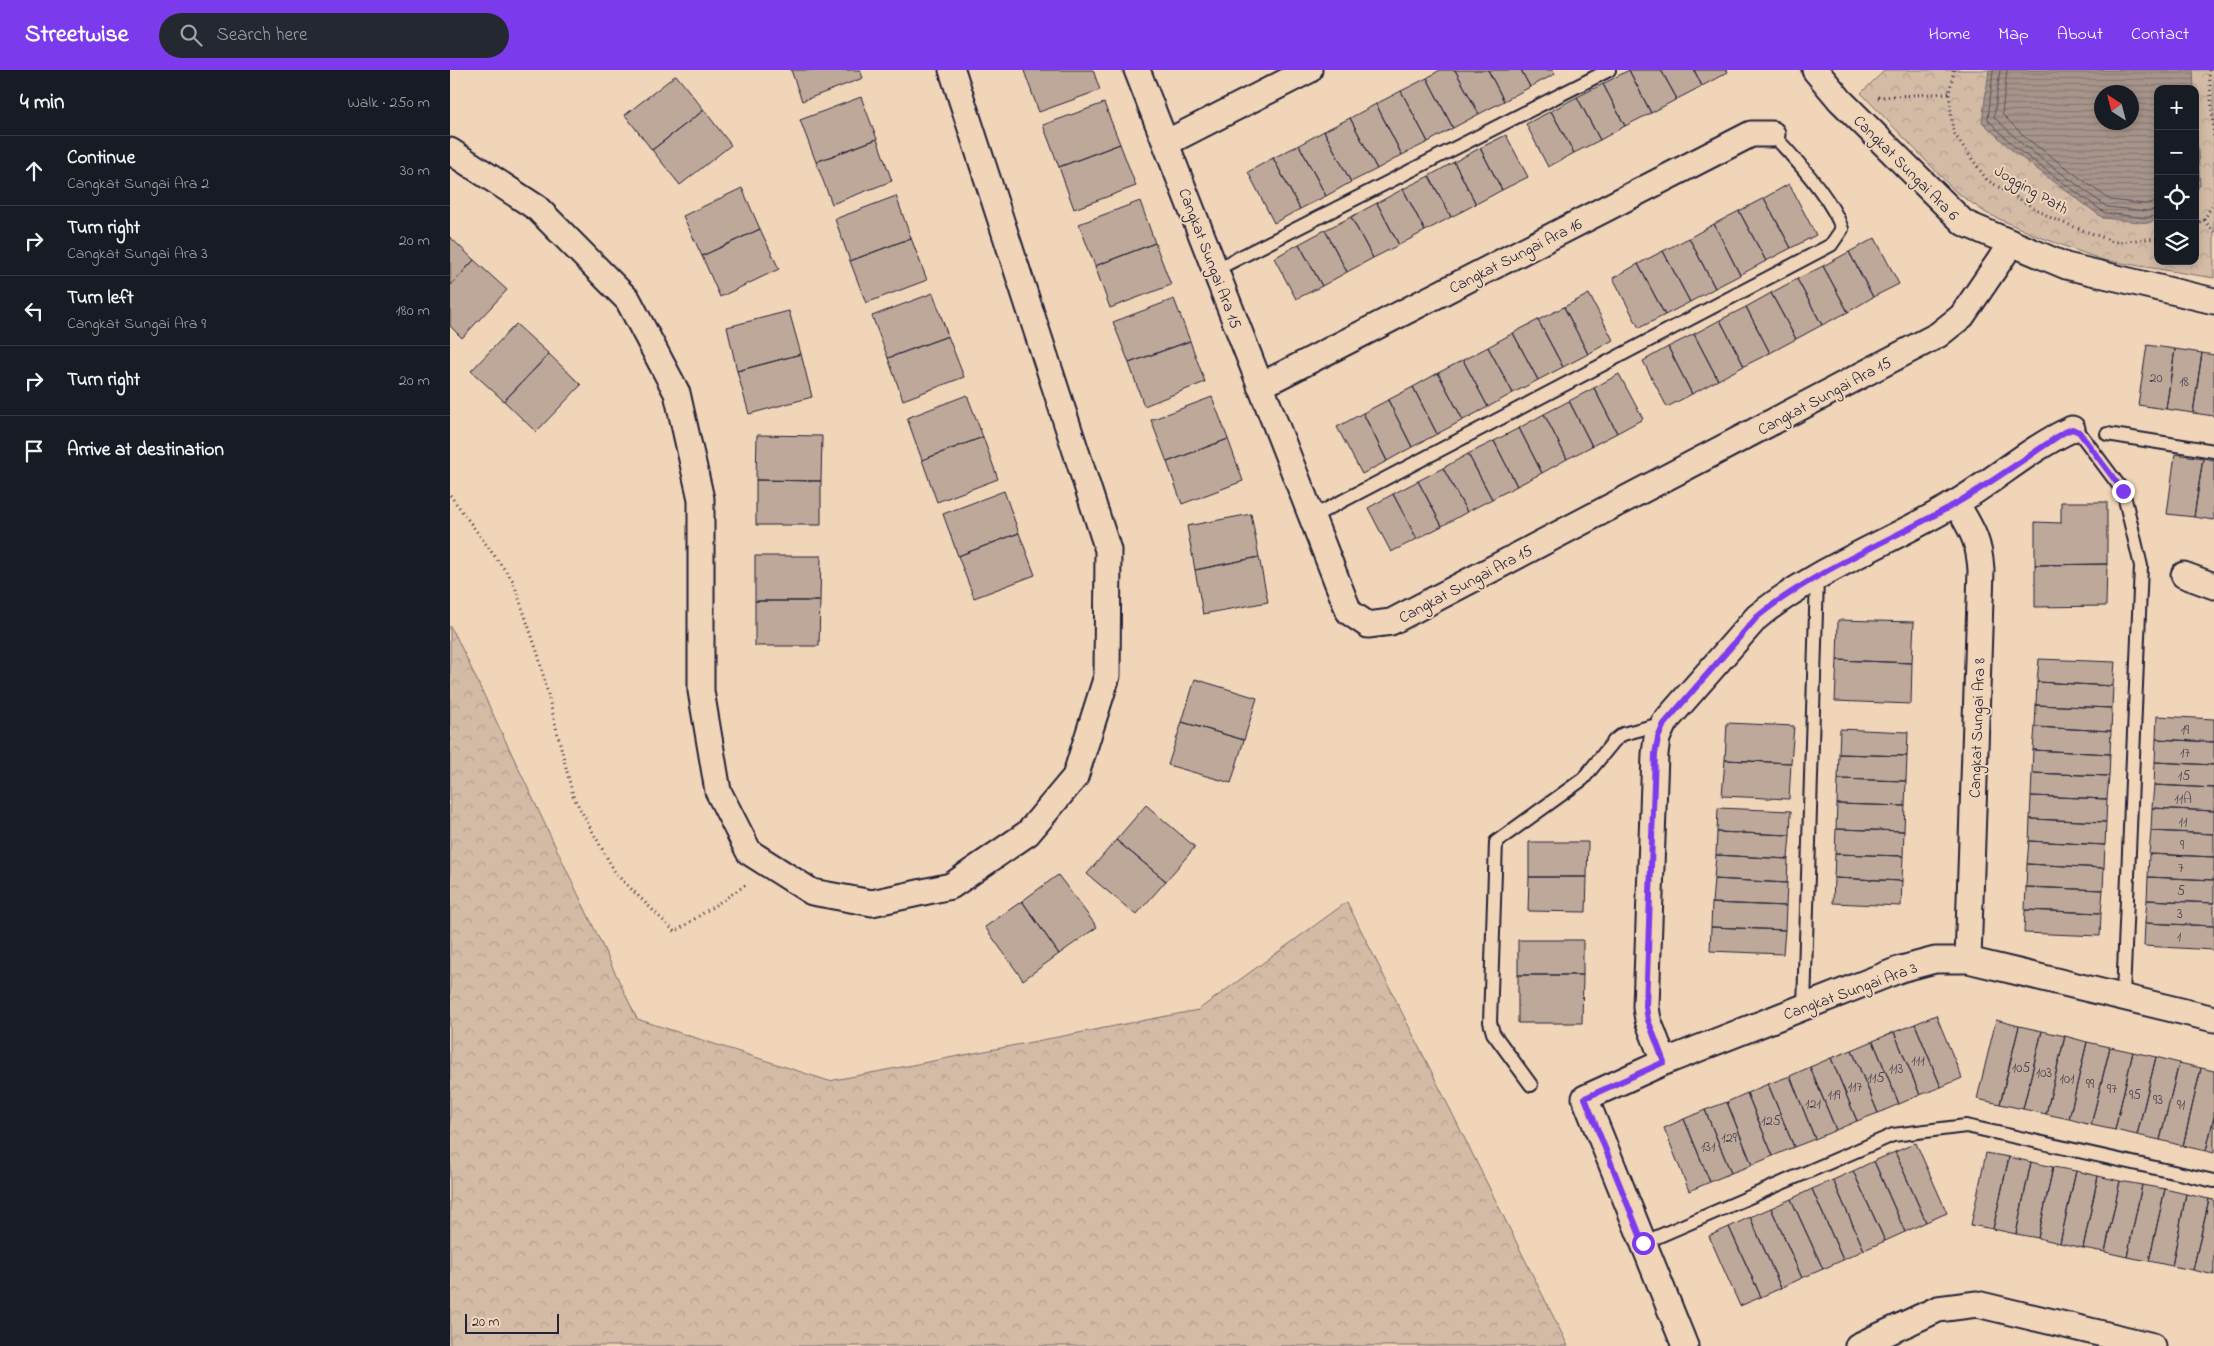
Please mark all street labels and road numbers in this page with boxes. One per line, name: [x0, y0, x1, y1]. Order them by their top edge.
street label: Cangkat Sungai Ara 6: [1847, 110, 1964, 227]
street label: Jogging Path: [1989, 160, 2073, 222]
street label: Cangkat Sungai Ara 15: [1171, 185, 1247, 332]
street label: Cangkat Sungai Ara 16: [1445, 213, 1587, 301]
street label: Cangkat Sungai Ara 15: [1754, 351, 1896, 442]
street label: Cangkat Sungai Ara 15: [1395, 539, 1537, 630]
street label: Cangkat Sungai Ara 8: [1964, 658, 1992, 799]
street label: Cangkat Sungai Ara 3: [1780, 956, 1921, 1027]

